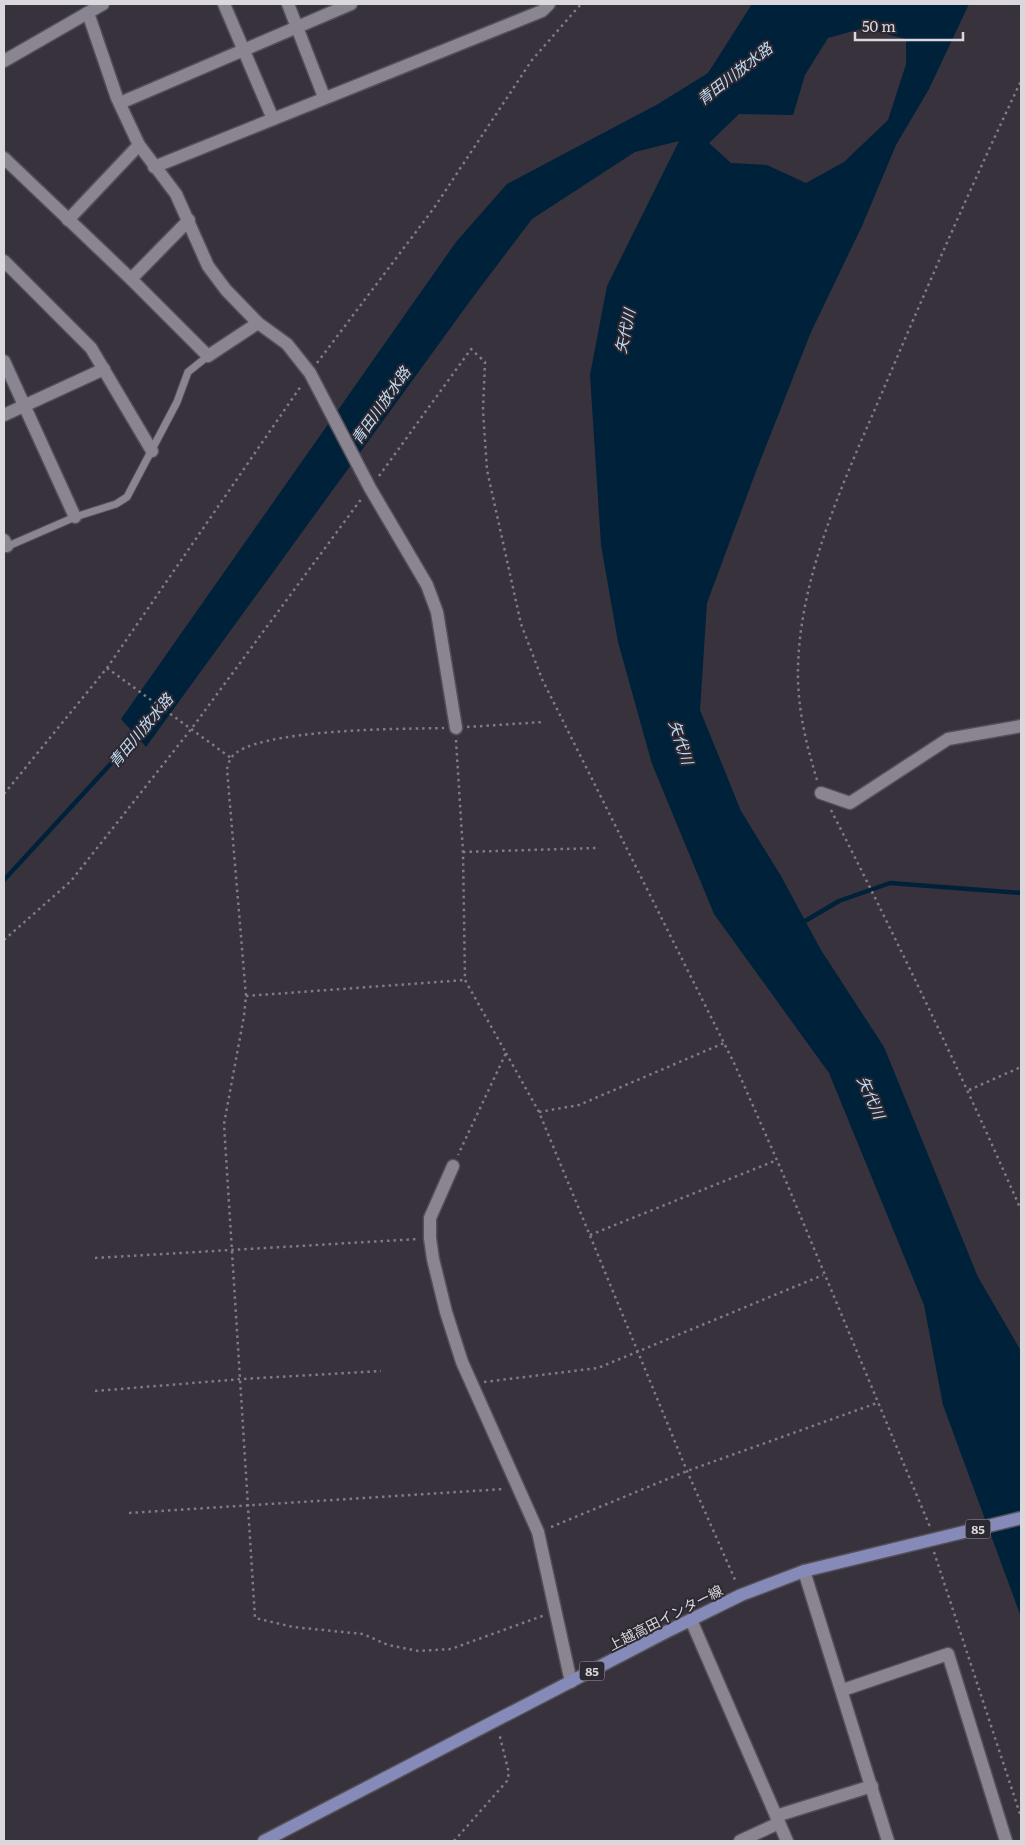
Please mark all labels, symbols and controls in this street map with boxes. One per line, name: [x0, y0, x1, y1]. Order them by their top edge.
scale bar: [855, 10, 962, 42]
text: 50 m: [862, 14, 896, 37]
water label: 青田川放水路: [691, 35, 778, 110]
water label: 矢代川: [608, 305, 640, 355]
water label: 青田川放水路: [345, 360, 416, 448]
water label: 青田川放水路: [102, 687, 179, 772]
water label: 矢代川: [664, 717, 701, 769]
water label: 矢代川: [852, 1072, 892, 1124]
road number: 85: [966, 1520, 990, 1538]
street label: 上越高田インター線: [604, 1579, 726, 1655]
road number: 85: [580, 1662, 604, 1680]

